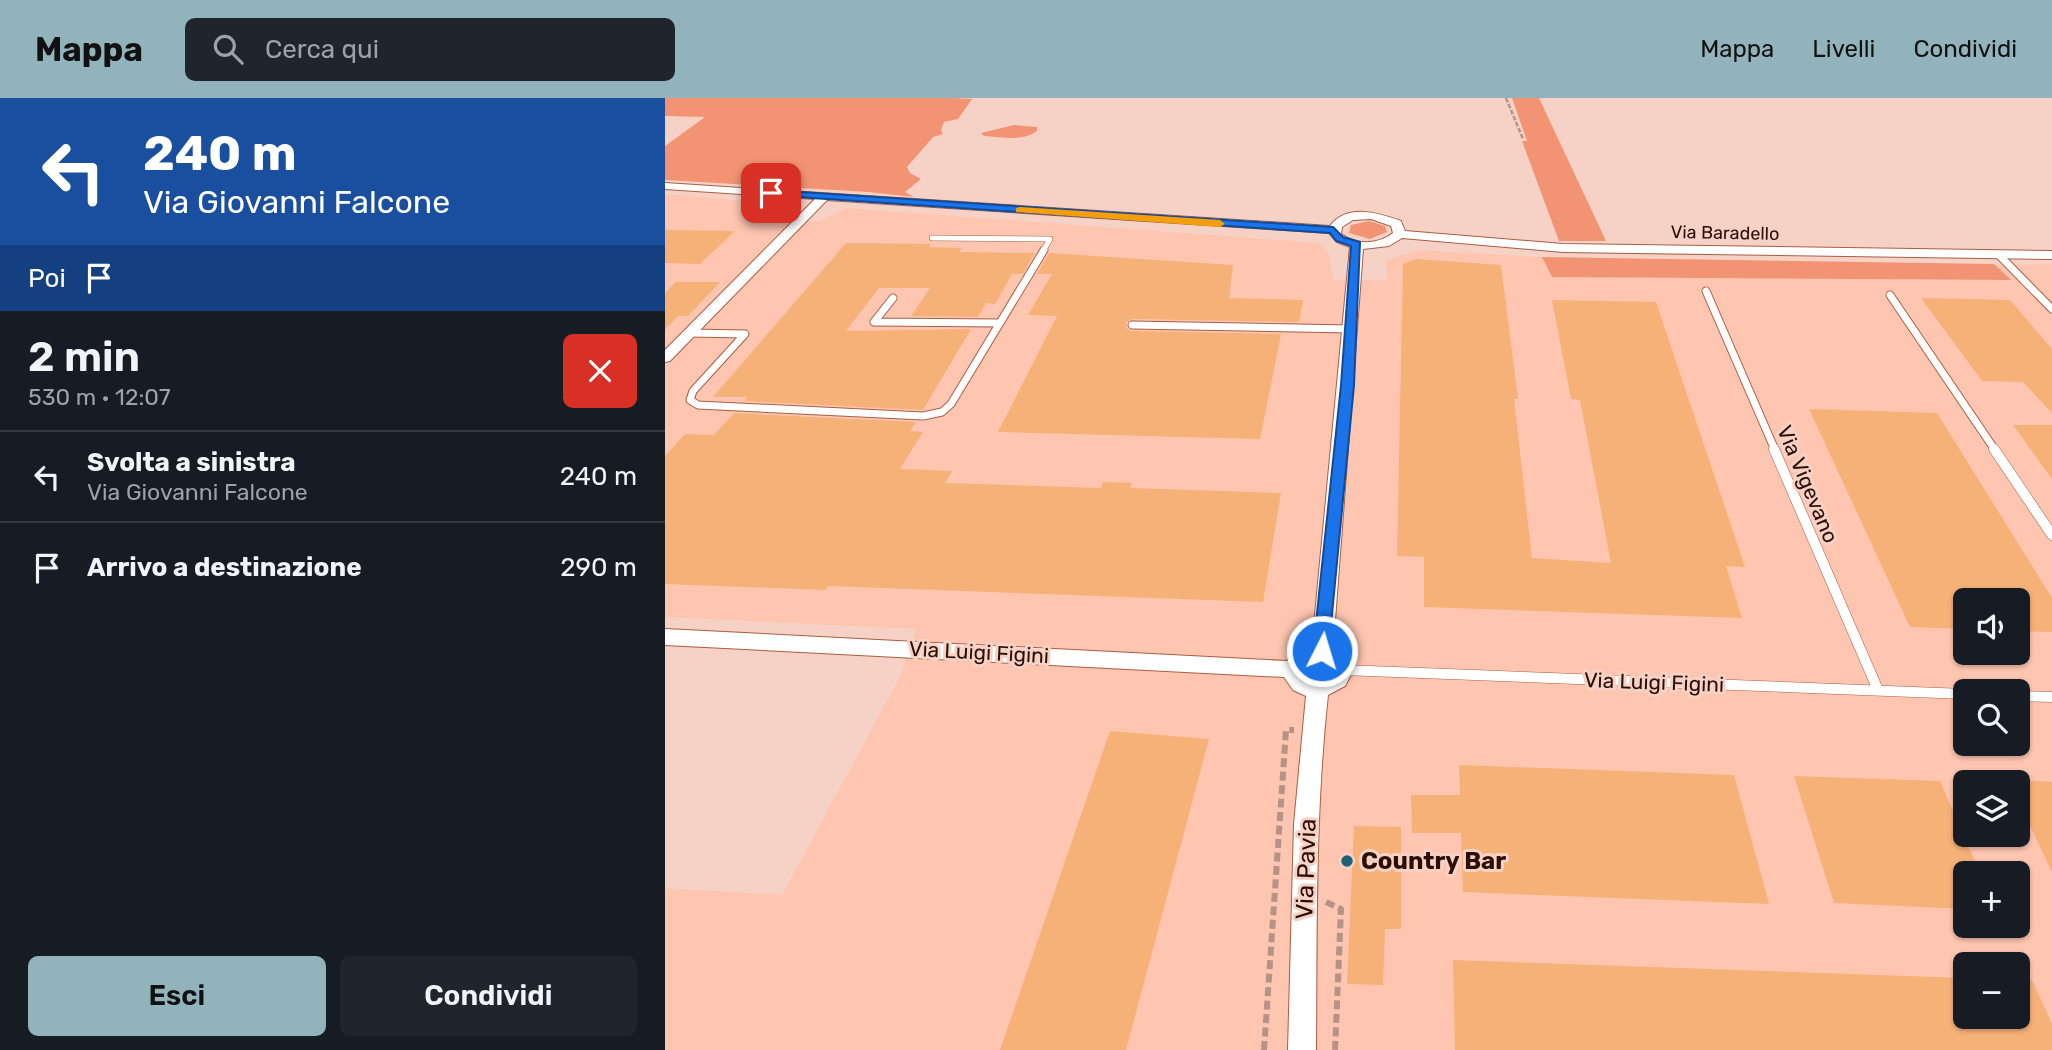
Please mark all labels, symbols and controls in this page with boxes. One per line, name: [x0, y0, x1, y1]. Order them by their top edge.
search box: [185, 18, 675, 81]
text: Mappa: [35, 30, 143, 69]
icon: search: [209, 30, 247, 68]
text: Cerca qui: [265, 34, 379, 65]
text: Mappa: [1700, 35, 1774, 63]
text: Livelli: [1812, 35, 1875, 63]
text: Condividi: [1913, 35, 2017, 63]
text: 240 m: [143, 124, 297, 182]
icon: left: [28, 126, 119, 217]
pin: [741, 163, 801, 223]
icon: arrive: [752, 174, 790, 212]
text: Via Giovanni Falcone: [143, 183, 450, 221]
street label: Via Baradello: [1670, 221, 1780, 245]
icon: arrive: [80, 259, 118, 297]
text: Poi: [28, 263, 66, 294]
text: 2 min: [28, 332, 140, 382]
button: close: [563, 334, 637, 408]
text: 530 m · 12:07: [28, 383, 171, 411]
street label: Via Vigevano: [1772, 421, 1844, 547]
text: Svolta a sinistra: [87, 447, 296, 478]
icon: left: [28, 458, 66, 496]
text: 240 m: [560, 461, 637, 492]
text: Via Giovanni Falcone: [87, 478, 308, 506]
icon: arrive: [28, 549, 66, 587]
text: Arrivo a destinazione: [87, 552, 362, 583]
text: 290 m: [560, 552, 637, 583]
map controls: [1953, 588, 2030, 1029]
button: sound: [1953, 588, 2030, 665]
position arrow: [1285, 614, 1359, 688]
street label: Via Luigi Figini: [908, 636, 1050, 668]
street label: Via Luigi Figini: [1583, 667, 1725, 697]
button: search: [1953, 679, 2030, 756]
button: layers: [1953, 770, 2030, 847]
street label: Via Pavia: [1290, 818, 1322, 920]
place label: Country Bar: [1361, 847, 1506, 875]
marker: Country Bar: [1339, 853, 1355, 869]
button: +: [1953, 861, 2030, 938]
button: −: [1953, 952, 2030, 1029]
button: Esci: [28, 956, 326, 1036]
button: Condividi: [340, 956, 637, 1036]

